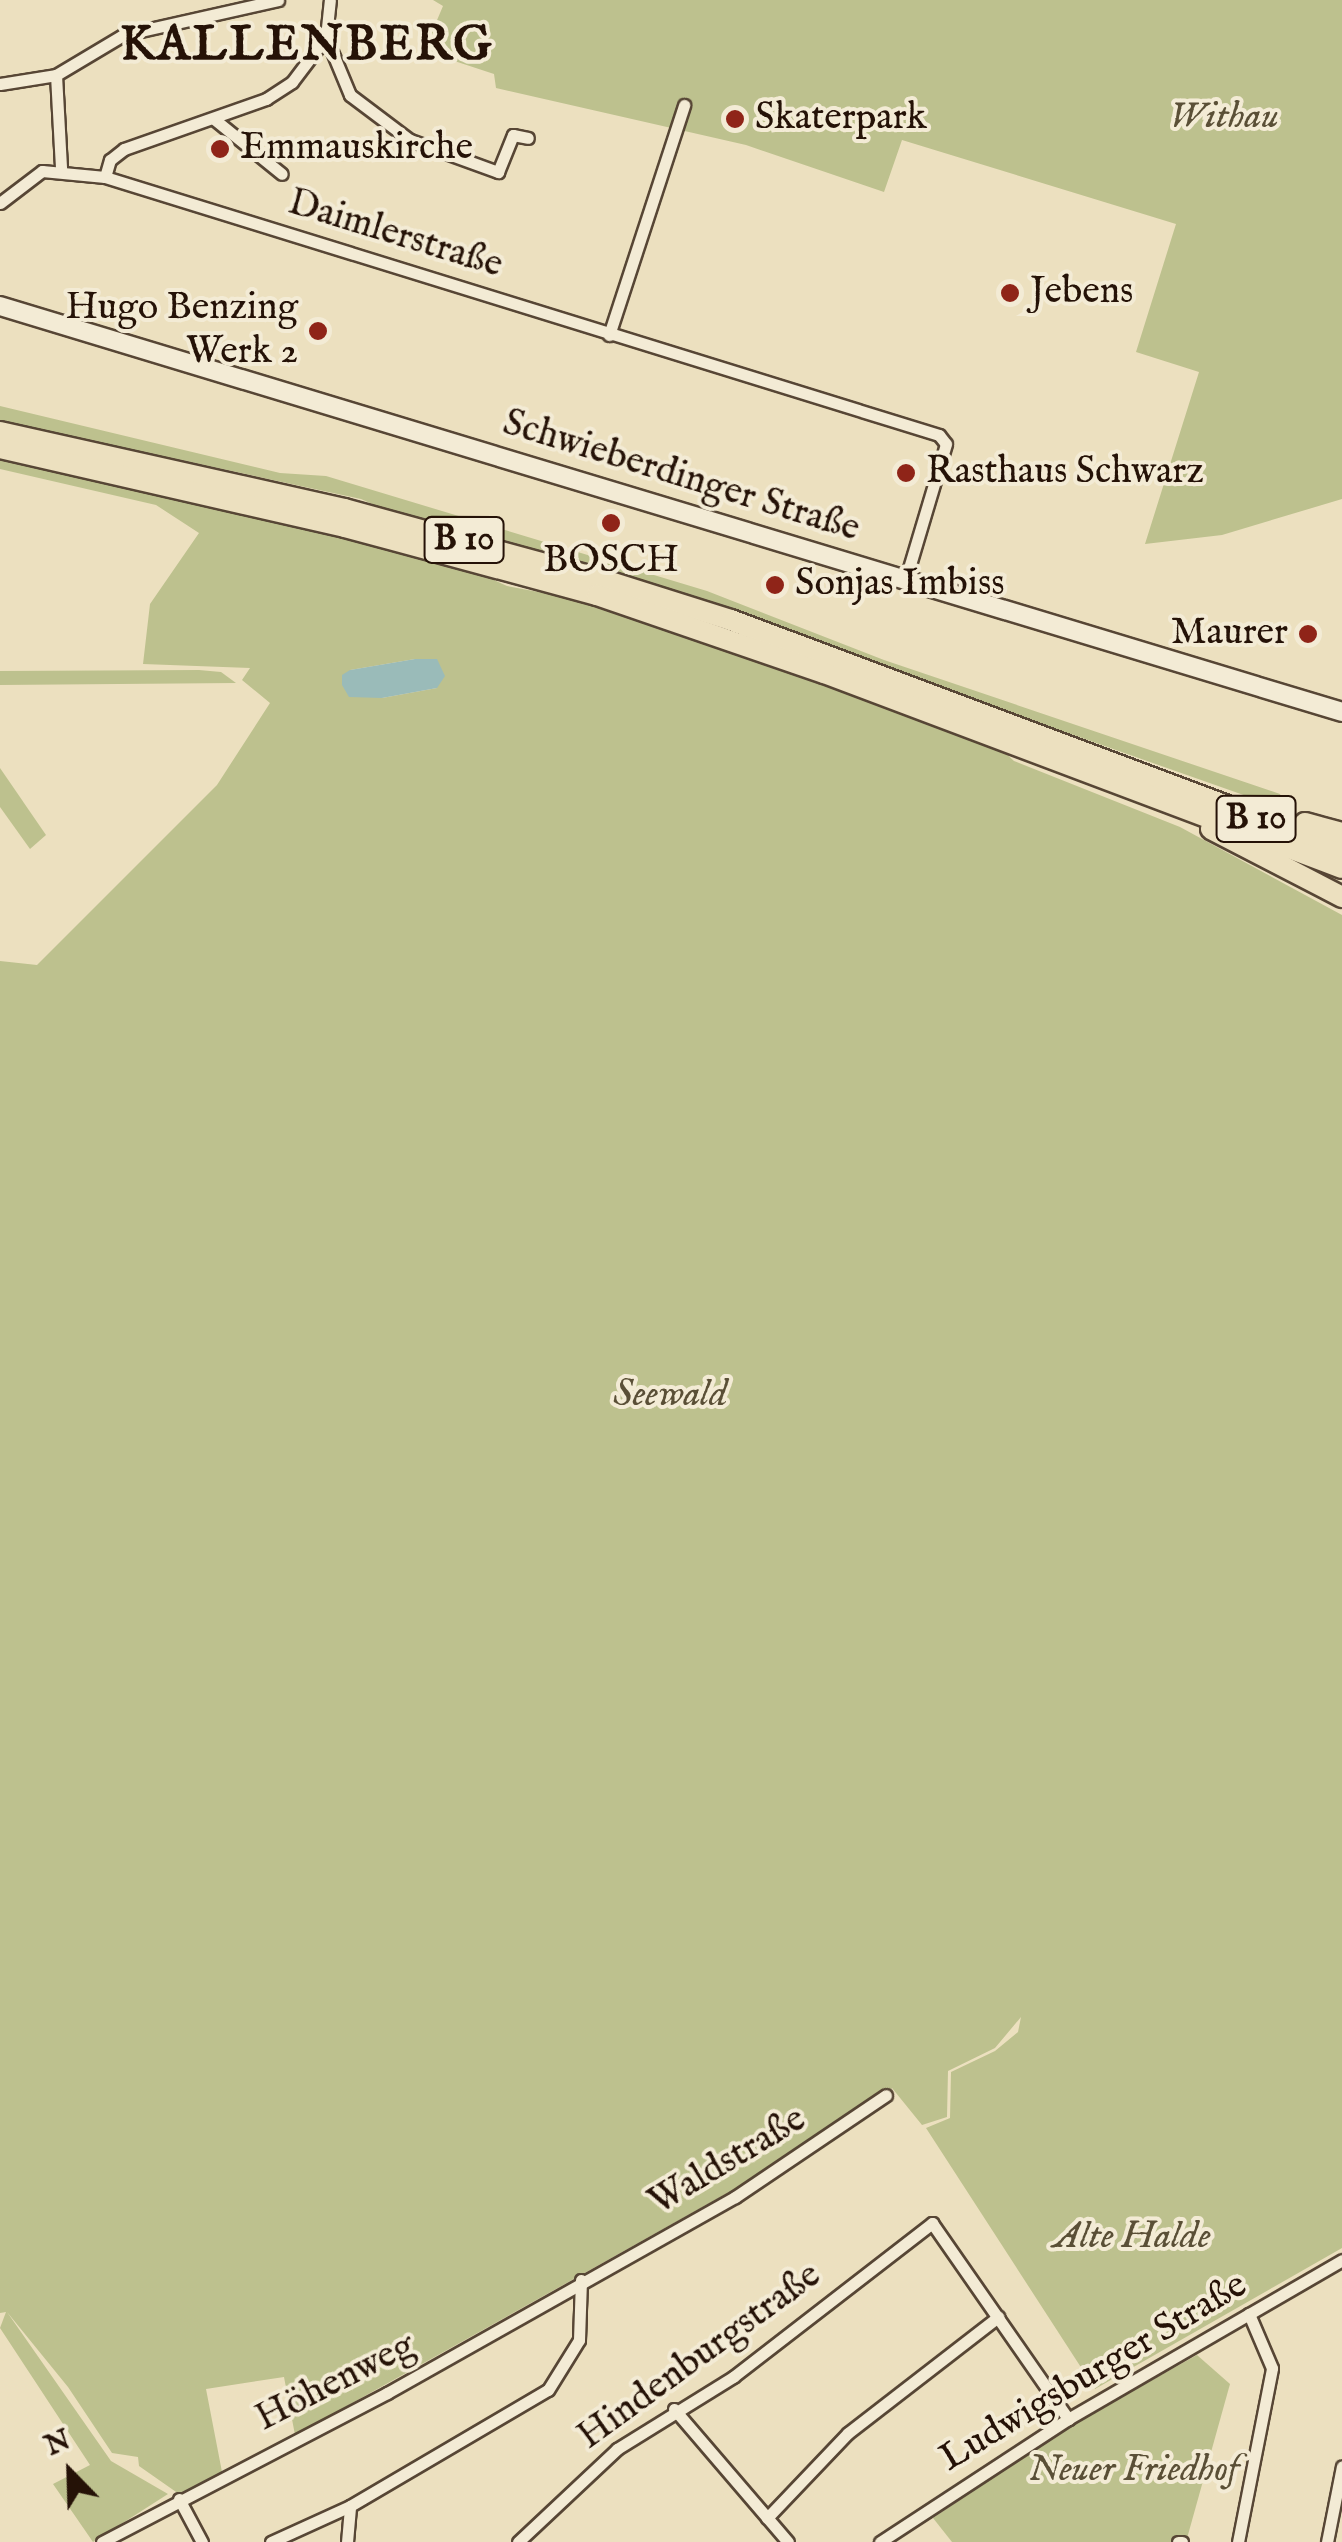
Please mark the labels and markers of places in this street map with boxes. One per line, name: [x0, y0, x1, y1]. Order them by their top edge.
place label: Skaterpark: [755, 96, 927, 142]
marker: Skaterpark: [724, 108, 746, 130]
place label: Emmauskirche: [240, 126, 473, 172]
marker: Emmauskirche: [209, 138, 231, 160]
place label: Jebens: [1030, 270, 1133, 316]
marker: Jebens: [999, 282, 1021, 304]
place label: Hugo Benzing Werk 2: [65, 286, 298, 376]
marker: Hugo Benzing Werk 2: [307, 320, 329, 342]
place label: Rasthaus Schwarz: [926, 450, 1204, 496]
marker: Rasthaus Schwarz: [895, 462, 917, 484]
marker: BOSCH: [600, 512, 622, 534]
place label: BOSCH: [543, 539, 679, 585]
place label: Sonjas Imbiss: [795, 562, 1005, 608]
marker: Sonjas Imbiss: [764, 574, 786, 596]
place label: Maurer: [1171, 611, 1288, 657]
marker: Maurer: [1297, 623, 1319, 645]

